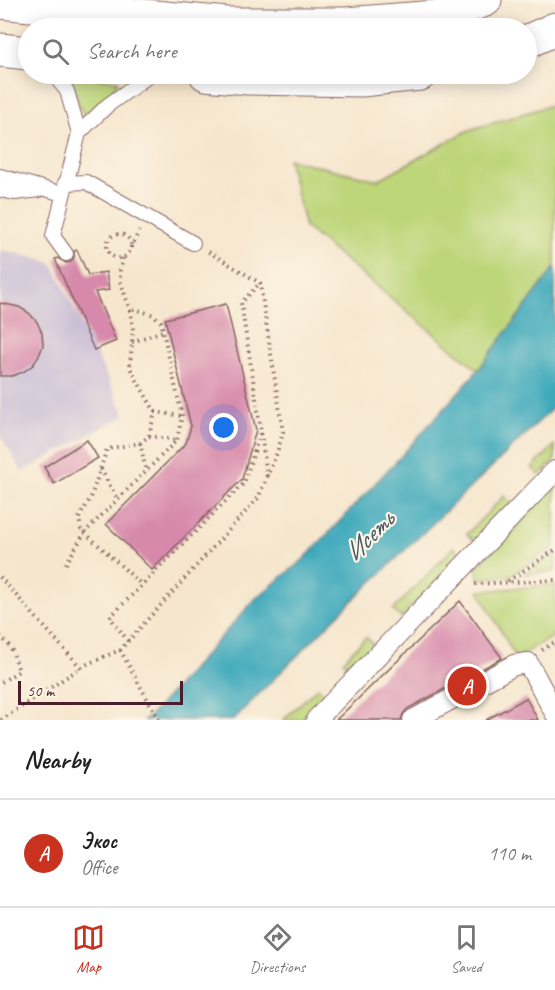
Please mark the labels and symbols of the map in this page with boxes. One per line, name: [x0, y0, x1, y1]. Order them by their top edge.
your location: [209, 413, 238, 442]
water label: Исеть: [337, 502, 403, 568]
pin: A: [448, 664, 486, 708]
scale bar: [18, 678, 183, 706]

